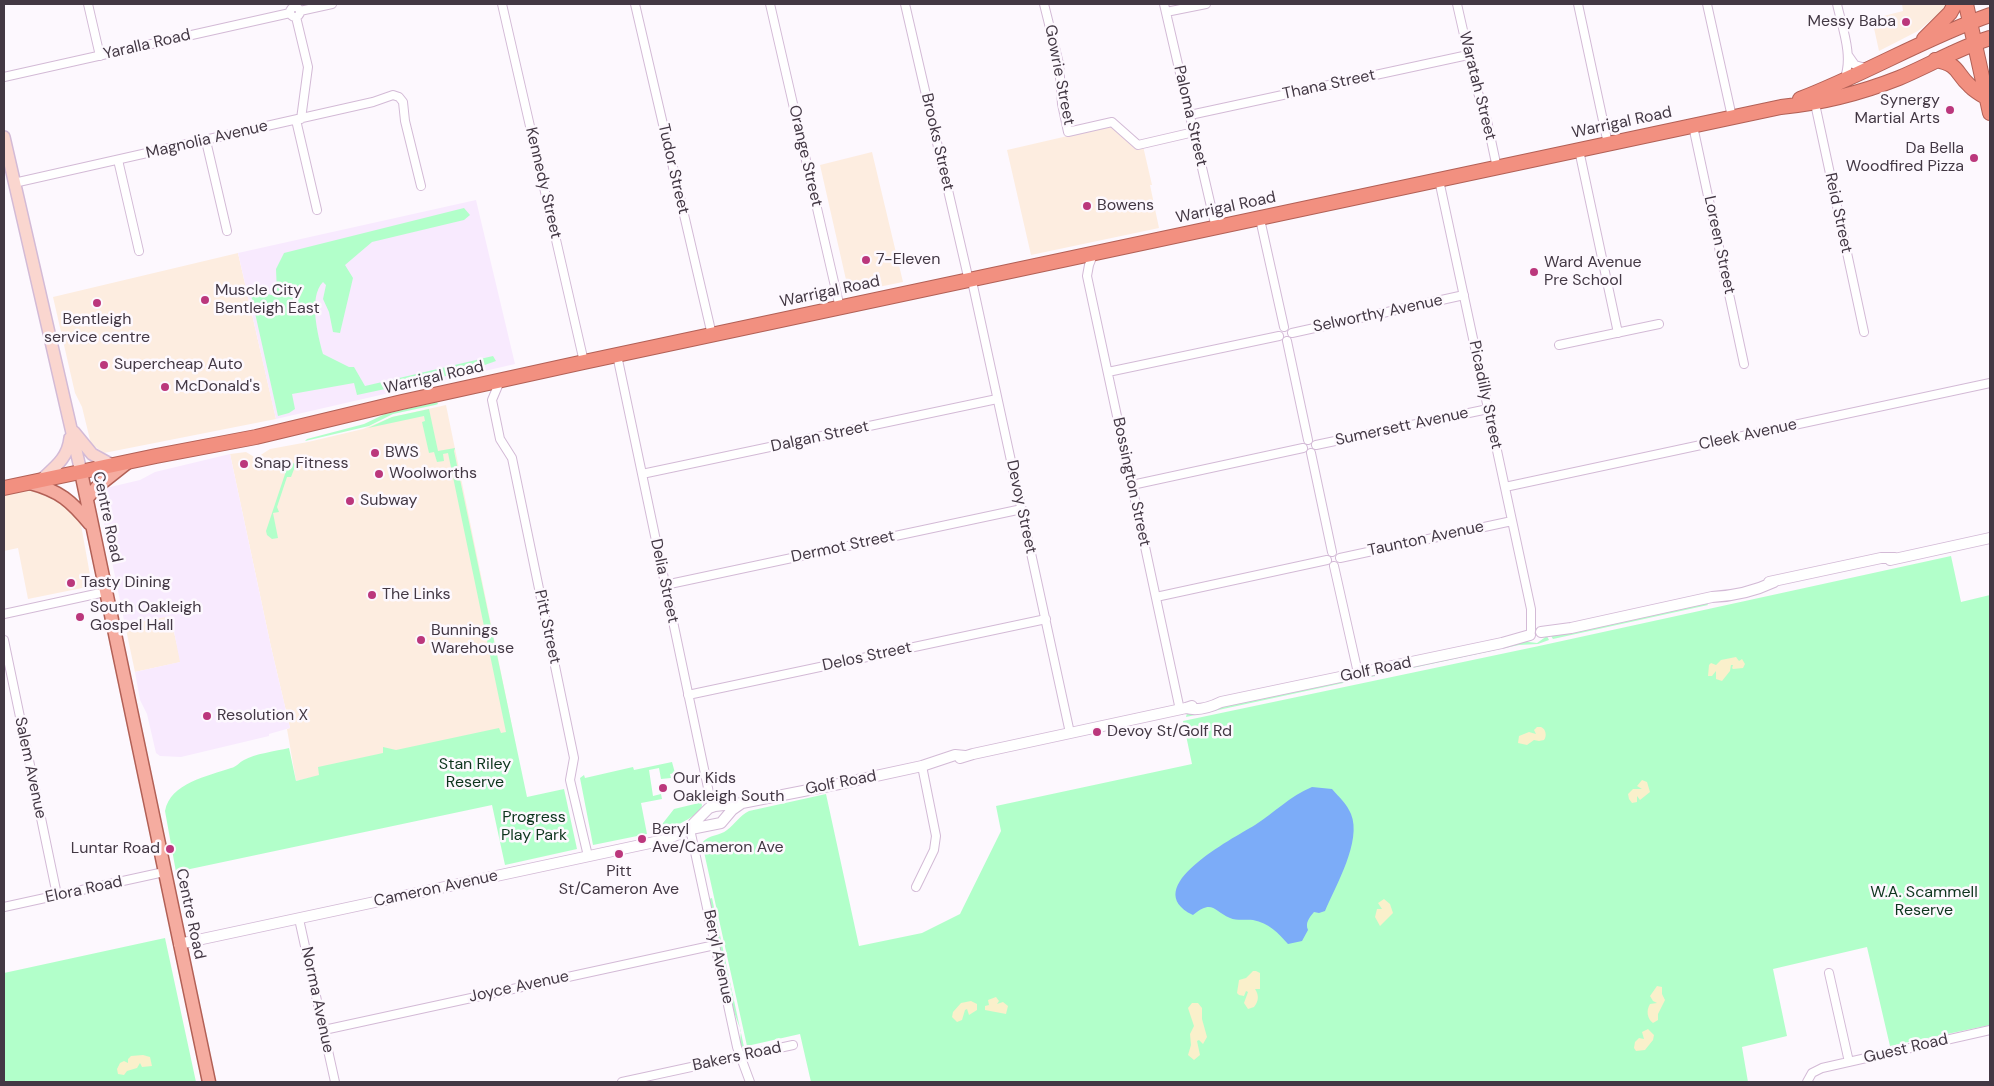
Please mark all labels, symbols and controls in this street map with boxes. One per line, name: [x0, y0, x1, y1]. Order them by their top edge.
place label: Messy Baba: [1808, 12, 1896, 32]
marker: Messy Baba: [1900, 16, 1912, 28]
street label: Gowrie Street: [1040, 23, 1078, 127]
street label: Yaralla Road: [102, 26, 192, 64]
street label: Waratah Street: [1454, 30, 1500, 142]
street label: Paloma Street: [1169, 64, 1211, 168]
street label: Thana Street: [1281, 66, 1377, 104]
street label: Brooks Street: [916, 91, 958, 193]
place label: Synergy Martial Arts: [1854, 91, 1940, 129]
street label: Orange Street: [784, 103, 826, 209]
street label: Warrigal Road: [1570, 103, 1674, 143]
marker: Synergy Martial Arts: [1944, 104, 1956, 116]
street label: Magnolia Avenue: [144, 117, 270, 163]
street label: Tudor Street: [653, 122, 693, 216]
street label: Kennedy Street: [521, 125, 565, 241]
place label: Da Bella Woodfired Pizza: [1846, 139, 1964, 177]
marker: Da Bella Woodfired Pizza: [1968, 152, 1980, 164]
street label: Reid Street: [1820, 171, 1856, 255]
street label: Warrigal Road: [1174, 188, 1278, 228]
street label: Loreen Street: [1699, 194, 1739, 296]
place label: Bowens: [1097, 196, 1154, 216]
marker: Bowens: [1081, 200, 1093, 212]
place label: 7-Eleven: [876, 250, 940, 270]
place label: Ward Avenue Pre School: [1544, 253, 1642, 291]
marker: 7-Eleven: [860, 254, 872, 266]
marker: Ward Avenue Pre School: [1528, 266, 1540, 278]
street label: Warrigal Road: [778, 272, 882, 312]
place label: Muscle City Bentleigh East: [215, 281, 320, 319]
street label: Selworthy Avenue: [1311, 291, 1445, 337]
marker: Muscle City Bentleigh East: [199, 294, 211, 306]
marker: Bentleigh service centre: [91, 297, 103, 309]
place label: Bentleigh service centre: [44, 310, 150, 348]
street label: Picadilly Street: [1464, 339, 1506, 451]
place label: Supercheap Auto: [114, 355, 243, 375]
street label: Warrigal Road: [382, 357, 486, 399]
marker: Supercheap Auto: [98, 359, 110, 371]
place label: McDonald's: [175, 377, 260, 397]
marker: McDonald's: [159, 381, 171, 393]
street label: Sumersett Avenue: [1334, 404, 1470, 450]
street label: Cleek Avenue: [1697, 415, 1799, 455]
street label: Bossington Street: [1108, 416, 1154, 548]
street label: Dalgan Street: [769, 417, 871, 457]
place label: BWS: [385, 443, 419, 463]
marker: BWS: [369, 447, 381, 459]
place label: Snap Fitness: [254, 454, 348, 474]
marker: Snap Fitness: [238, 458, 250, 470]
street label: Devoy Street: [1002, 458, 1040, 556]
place label: Woolworths: [389, 464, 477, 484]
marker: Woolworths: [373, 468, 385, 480]
street label: Centre Road: [88, 470, 126, 564]
place label: Subway: [360, 491, 417, 511]
marker: Subway: [344, 495, 356, 507]
street label: Taunton Avenue: [1366, 517, 1486, 561]
street label: Dermot Street: [789, 527, 897, 567]
street label: Delia Street: [646, 537, 682, 625]
place label: Tasty Dining: [81, 573, 171, 593]
marker: Tasty Dining: [65, 577, 77, 589]
place label: The Links: [382, 585, 451, 605]
street label: Pitt Street: [530, 588, 564, 666]
marker: The Links: [366, 589, 378, 601]
place label: South Oakleigh Gospel Hall: [90, 598, 201, 636]
marker: South Oakleigh Gospel Hall: [74, 611, 86, 623]
place label: Bunnings Warehouse: [431, 621, 514, 659]
marker: Bunnings Warehouse: [415, 634, 427, 646]
street label: Delos Street: [821, 638, 913, 676]
street label: Golf Road: [1339, 653, 1413, 687]
place label: Resolution X: [217, 706, 308, 726]
marker: Resolution X: [201, 710, 213, 722]
street label: Salem Avenue: [10, 715, 50, 821]
place label: Devoy St/Golf Rd: [1107, 722, 1232, 742]
marker: Devoy St/Golf Rd: [1091, 726, 1103, 738]
park label: Stan Riley Reserve: [439, 755, 511, 793]
street label: Golf Road: [804, 767, 878, 799]
place label: Our Kids Oakleigh South: [673, 769, 784, 807]
marker: Our Kids Oakleigh South: [657, 782, 669, 794]
park label: Progress Play Park: [501, 808, 567, 846]
place label: Beryl Ave/Cameron Ave: [652, 820, 784, 858]
marker: Beryl Ave/Cameron Ave: [636, 833, 648, 845]
place label: Luntar Road: [71, 839, 160, 859]
marker: Luntar Road: [164, 843, 176, 855]
marker: Pitt St/Cameron Ave: [613, 848, 625, 860]
place label: Pitt St/Cameron Ave: [559, 862, 679, 900]
street label: Cameron Avenue: [372, 866, 500, 912]
street label: Centre Road: [171, 867, 209, 961]
street label: Elora Road: [44, 872, 124, 908]
park label: W.A. Scammell Reserve: [1870, 883, 1978, 921]
street label: Beryl Avenue: [699, 908, 737, 1006]
street label: Norma Avenue: [296, 945, 338, 1055]
street label: Joyce Avenue: [467, 967, 571, 1007]
street label: Guest Road: [1862, 1030, 1950, 1068]
street label: Bakers Road: [691, 1038, 783, 1076]

